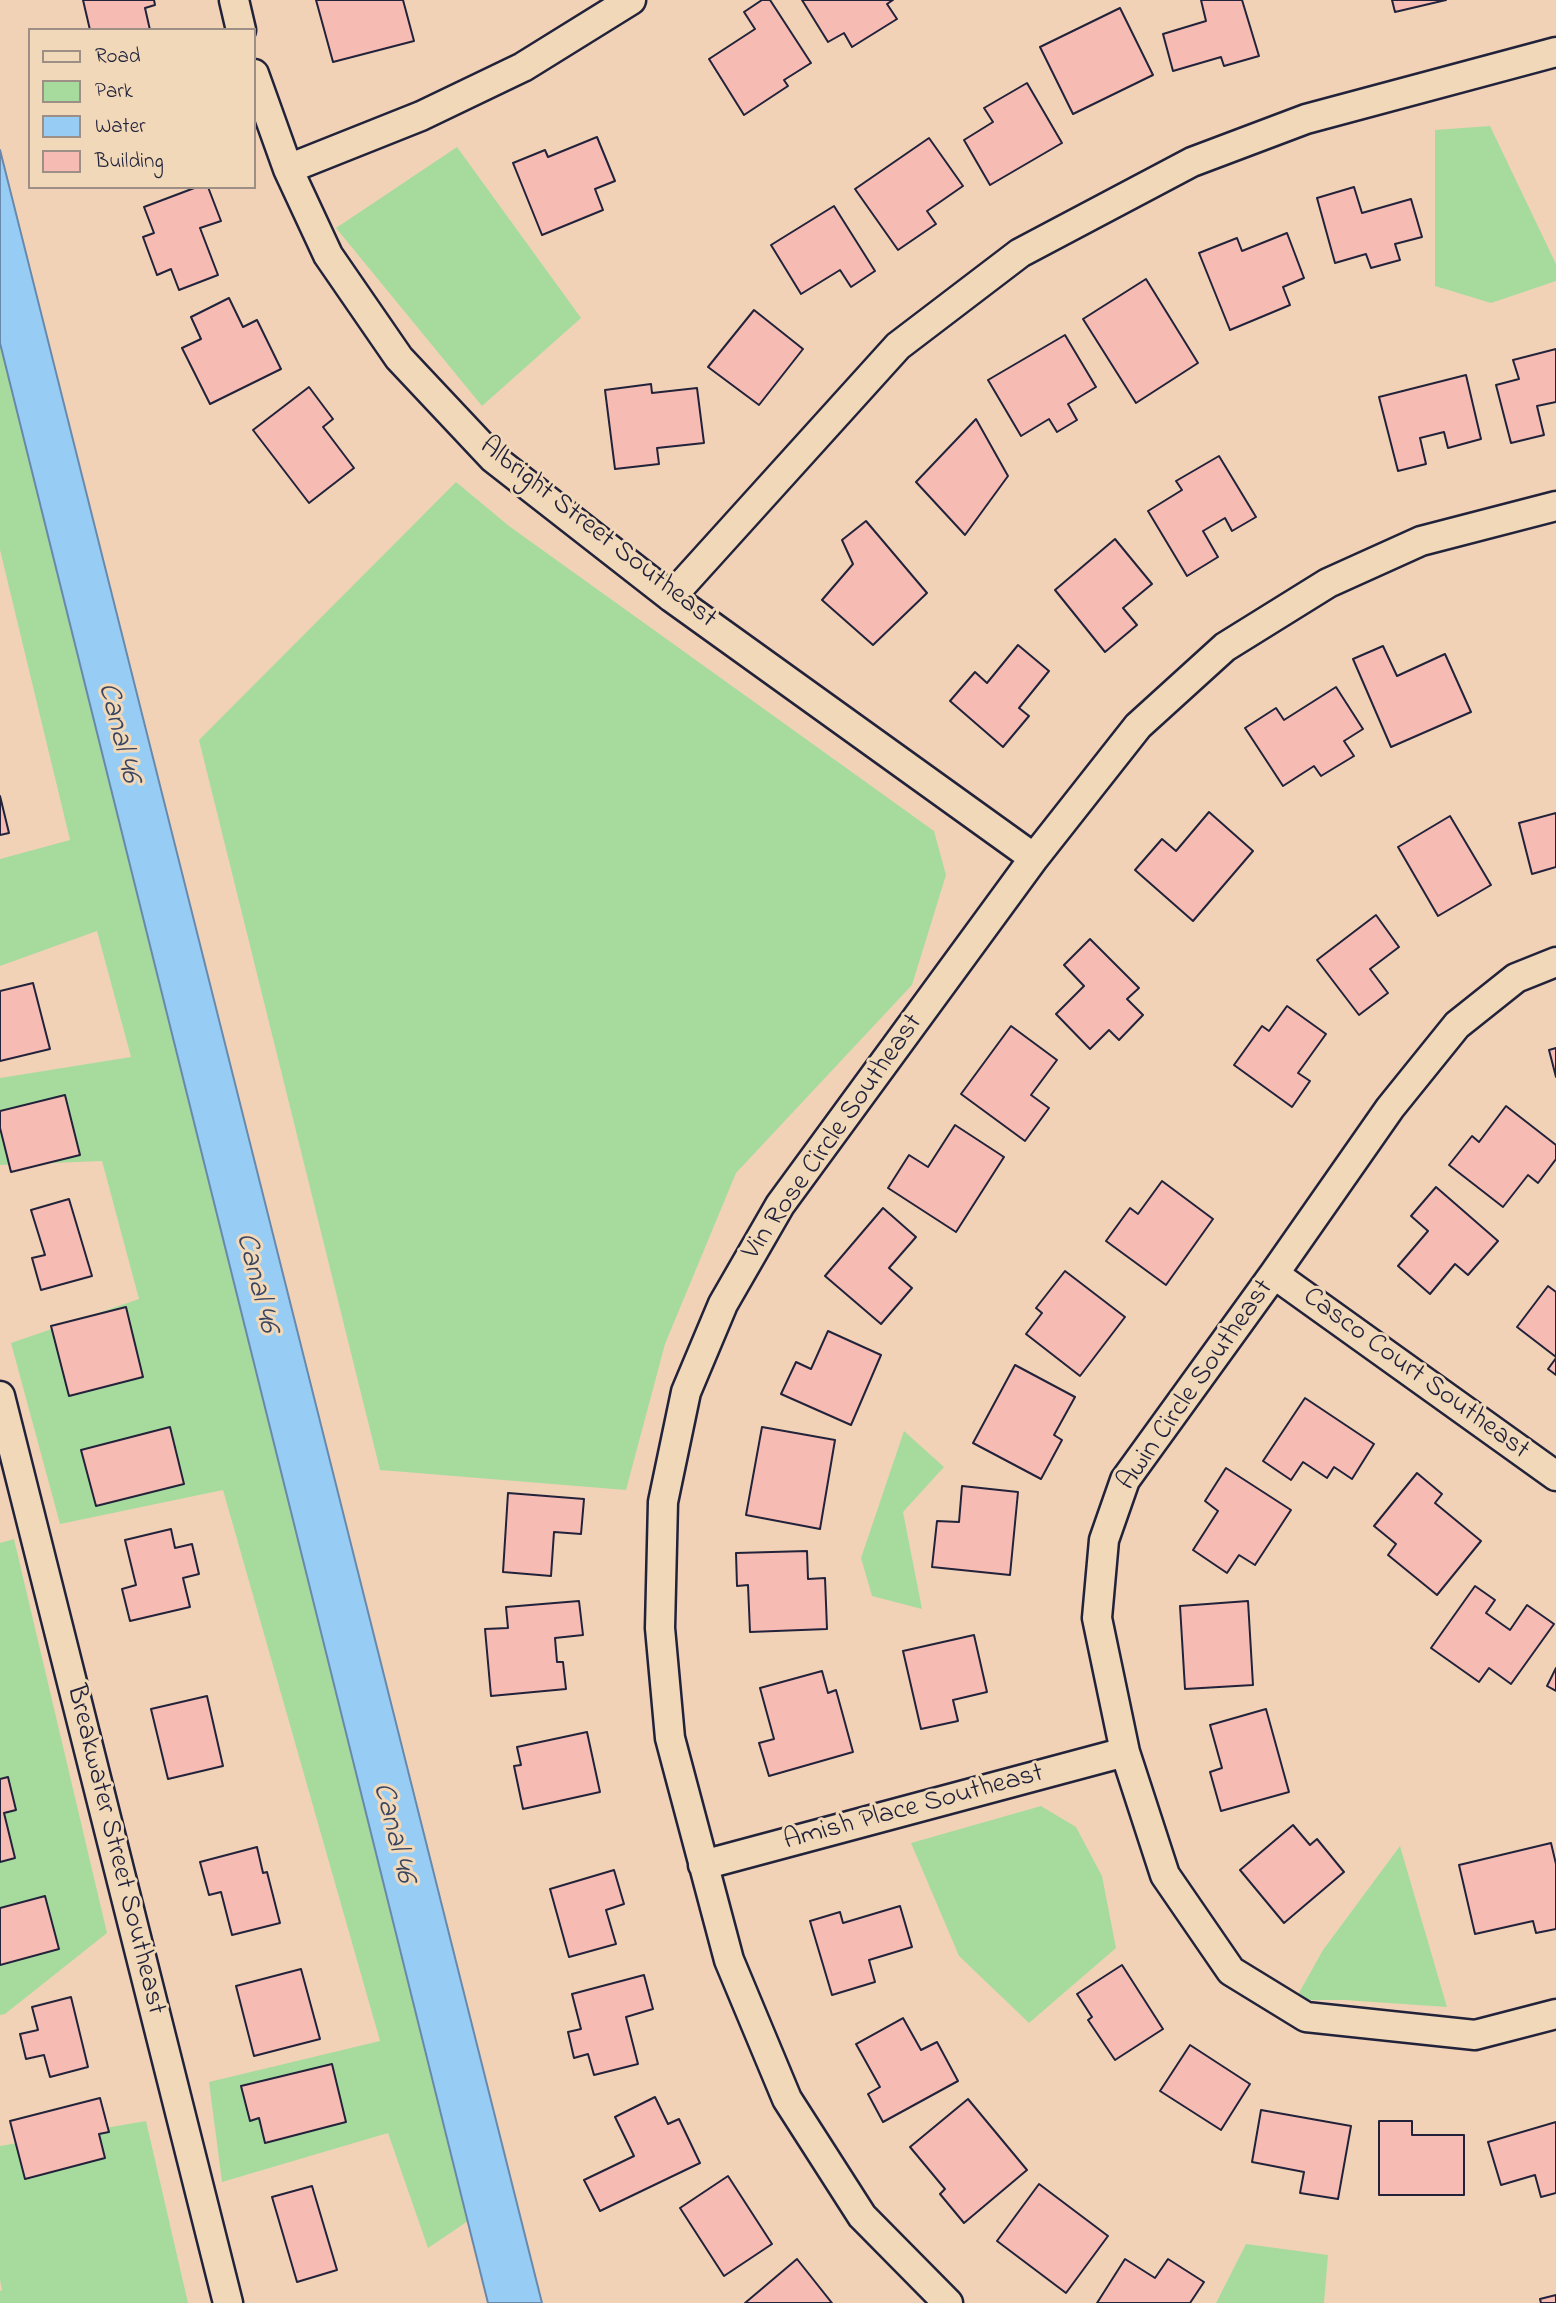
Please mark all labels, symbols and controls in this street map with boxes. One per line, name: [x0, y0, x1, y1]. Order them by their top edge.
legend: [28, 28, 256, 189]
text: Road: [95, 42, 141, 72]
text: Park: [95, 77, 133, 107]
text: Water: [95, 112, 146, 142]
text: Building: [95, 147, 164, 177]
street label: Albright Street Southeast: [472, 431, 722, 637]
water label: Canal 46: [87, 679, 147, 787]
street label: Vin Rose Circle Southeast: [736, 1009, 932, 1267]
water label: Canal 46: [225, 1229, 285, 1337]
street label: Awin Circle Southeast: [1112, 1274, 1282, 1498]
street label: Casco Court Southeast: [1295, 1281, 1535, 1469]
street label: Breakwater Street Southeast: [57, 1682, 171, 2018]
street label: Amish Place Southeast: [781, 1758, 1047, 1860]
water label: Canal 46: [362, 1779, 422, 1887]

